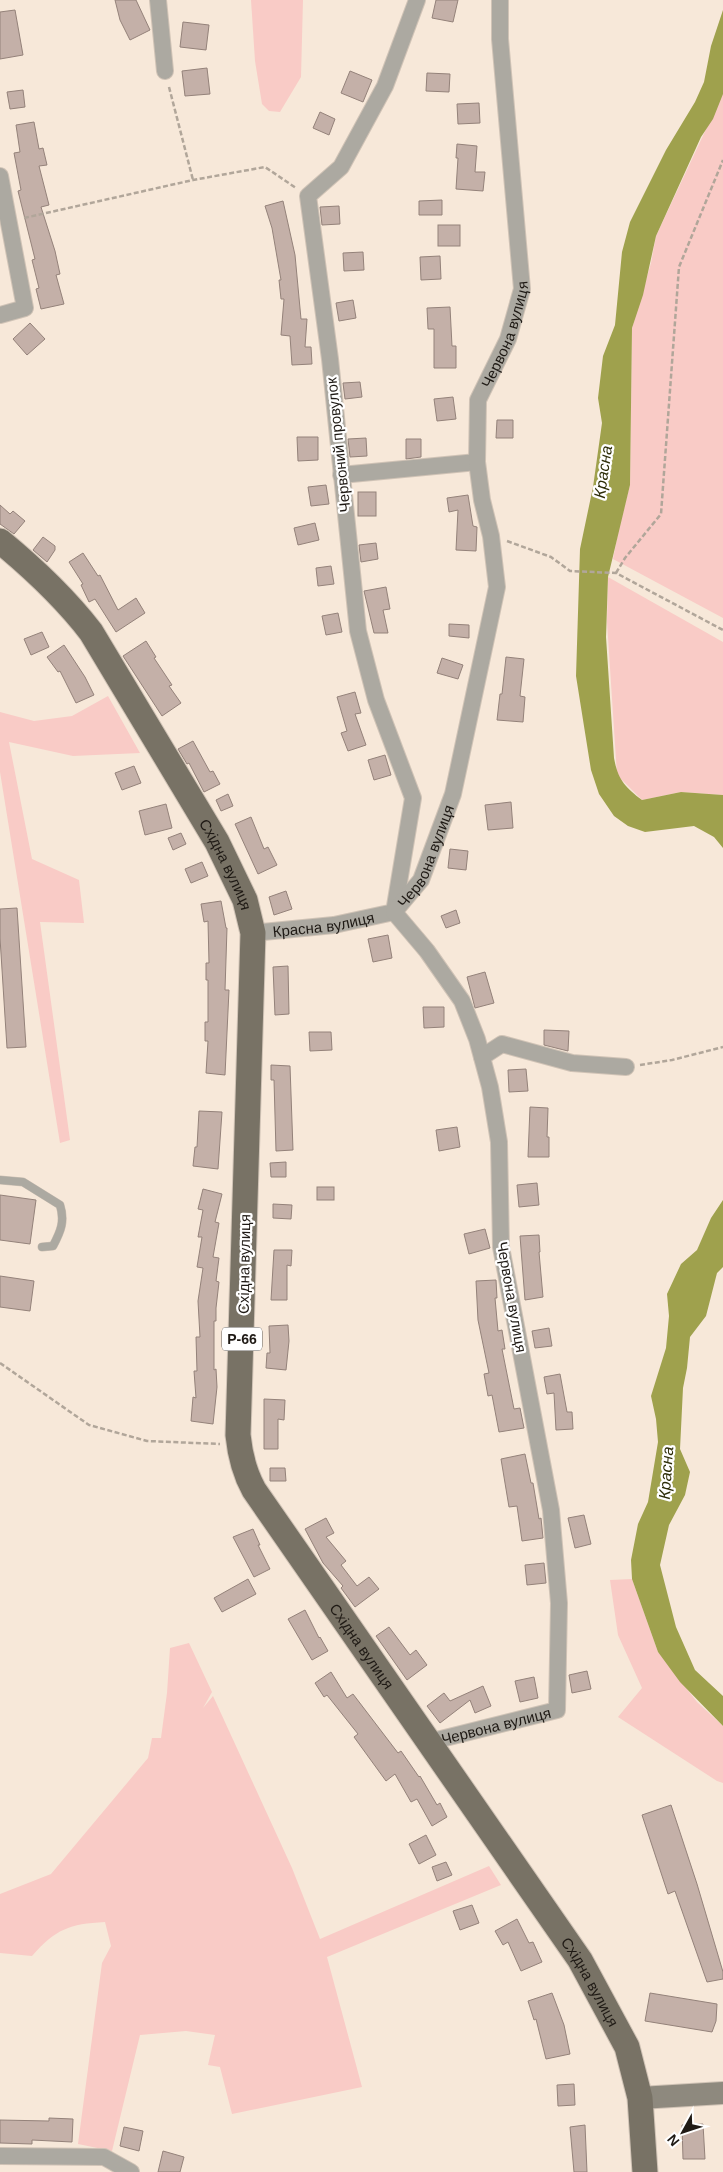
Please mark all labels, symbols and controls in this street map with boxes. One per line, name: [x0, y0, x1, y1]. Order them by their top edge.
street label: Червона вулиця: [477, 281, 530, 390]
street label: Червоний провулок: [322, 376, 354, 513]
water label: Красна: [591, 445, 615, 499]
street label: Червона вулиця: [394, 802, 457, 910]
street label: Східна вулиця: [196, 815, 256, 911]
street label: Красна вулиця: [272, 908, 376, 940]
street label: Східна вулиця: [235, 1214, 253, 1314]
street label: Червона вулиця: [494, 1240, 530, 1354]
road number: Р-66: [222, 1328, 262, 1350]
water label: Красна: [656, 1446, 676, 1500]
street label: Східна вулиця: [327, 1600, 398, 1692]
street label: Червона вулиця: [439, 1703, 552, 1747]
street label: Східна вулиця: [558, 1934, 623, 2029]
north arrow: [658, 2107, 708, 2157]
text: N: [664, 2131, 682, 2149]

